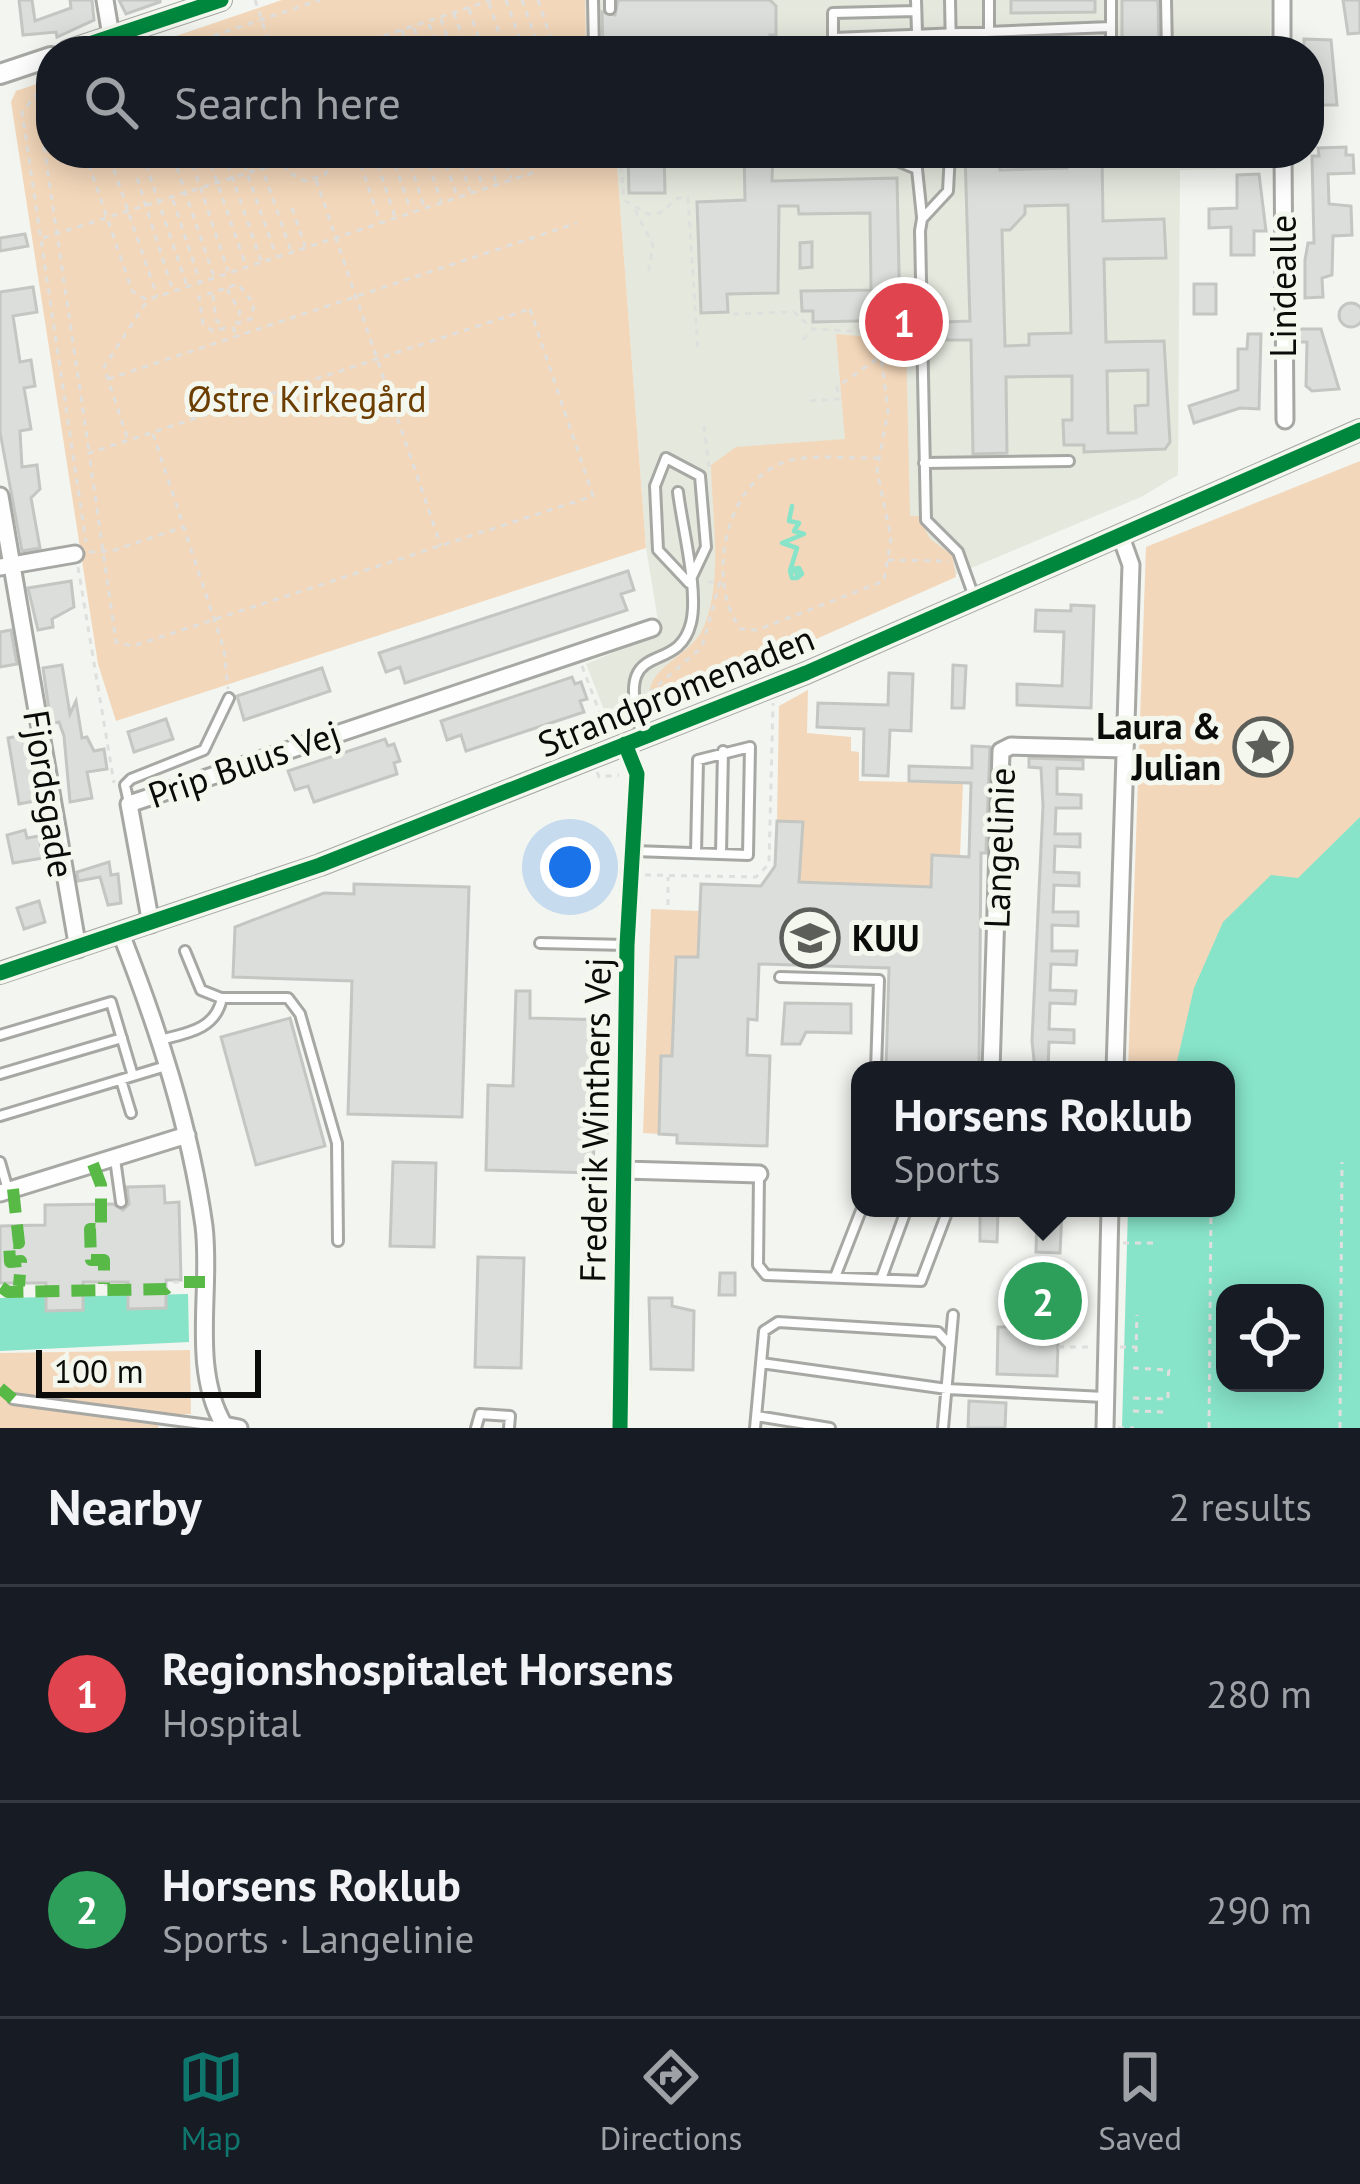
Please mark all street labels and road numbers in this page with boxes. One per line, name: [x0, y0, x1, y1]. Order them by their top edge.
street label: Lindealle: [1259, 215, 1306, 357]
street label: Strandpromenaden: [531, 614, 821, 767]
street label: Fjordsgade: [13, 707, 86, 881]
street label: Prip Buus Vej: [142, 709, 346, 818]
street label: Langelinie: [972, 767, 1025, 929]
street label: Frederik Winthers Vej: [568, 957, 621, 1283]

